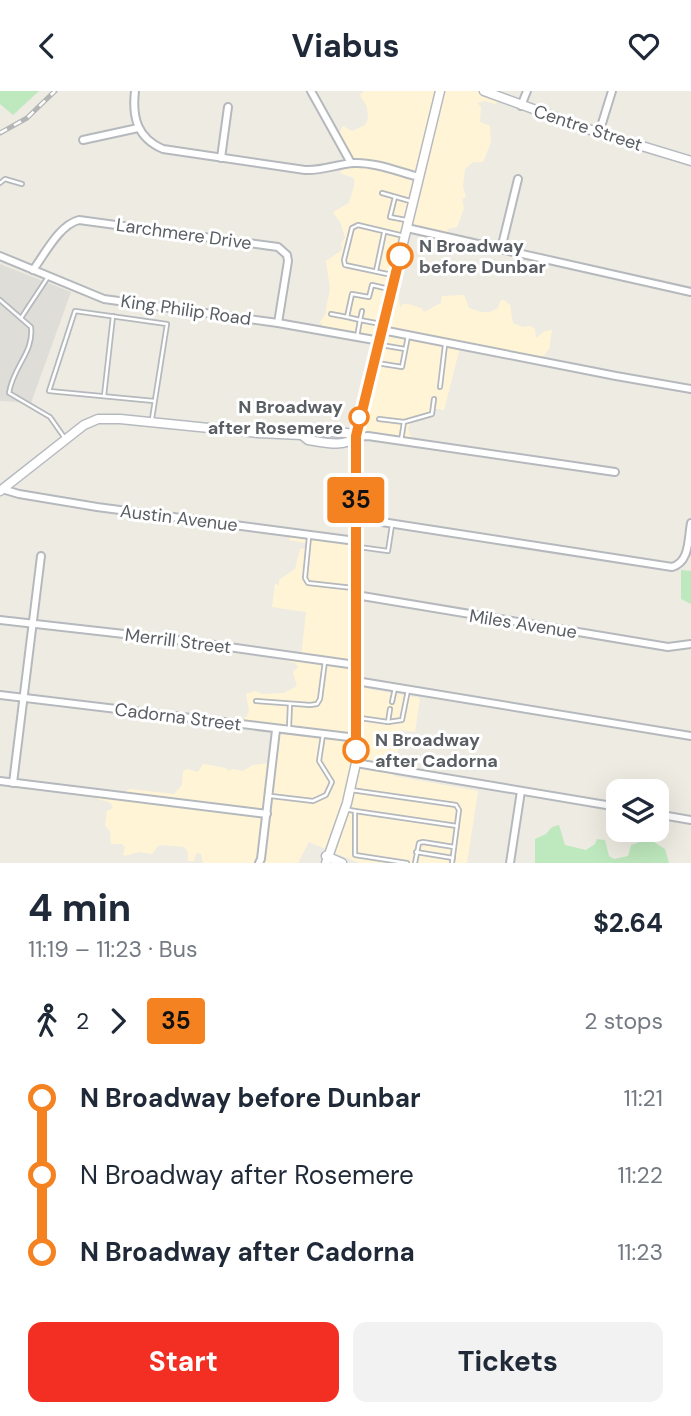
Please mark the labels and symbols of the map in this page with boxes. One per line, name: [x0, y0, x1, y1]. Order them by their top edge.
street label: Centre Street: [531, 99, 645, 157]
street label: Larchmere Drive: [115, 213, 253, 255]
place label: N Broadway before Dunbar: [419, 234, 546, 279]
marker: N Broadway before Dunbar: [387, 243, 413, 269]
street label: King Philip Road: [119, 289, 253, 331]
place label: N Broadway after Rosemere: [208, 395, 343, 440]
marker: N Broadway after Rosemere: [349, 407, 369, 427]
line badge: 35: [324, 477, 388, 523]
street label: Austin Avenue: [119, 499, 239, 537]
street label: Miles Avenue: [467, 604, 579, 644]
street label: Merrill Street: [124, 623, 232, 659]
street label: Cadorna Street: [113, 697, 243, 737]
place label: N Broadway after Cadorna: [375, 728, 498, 773]
marker: N Broadway after Cadorna: [343, 737, 369, 763]

